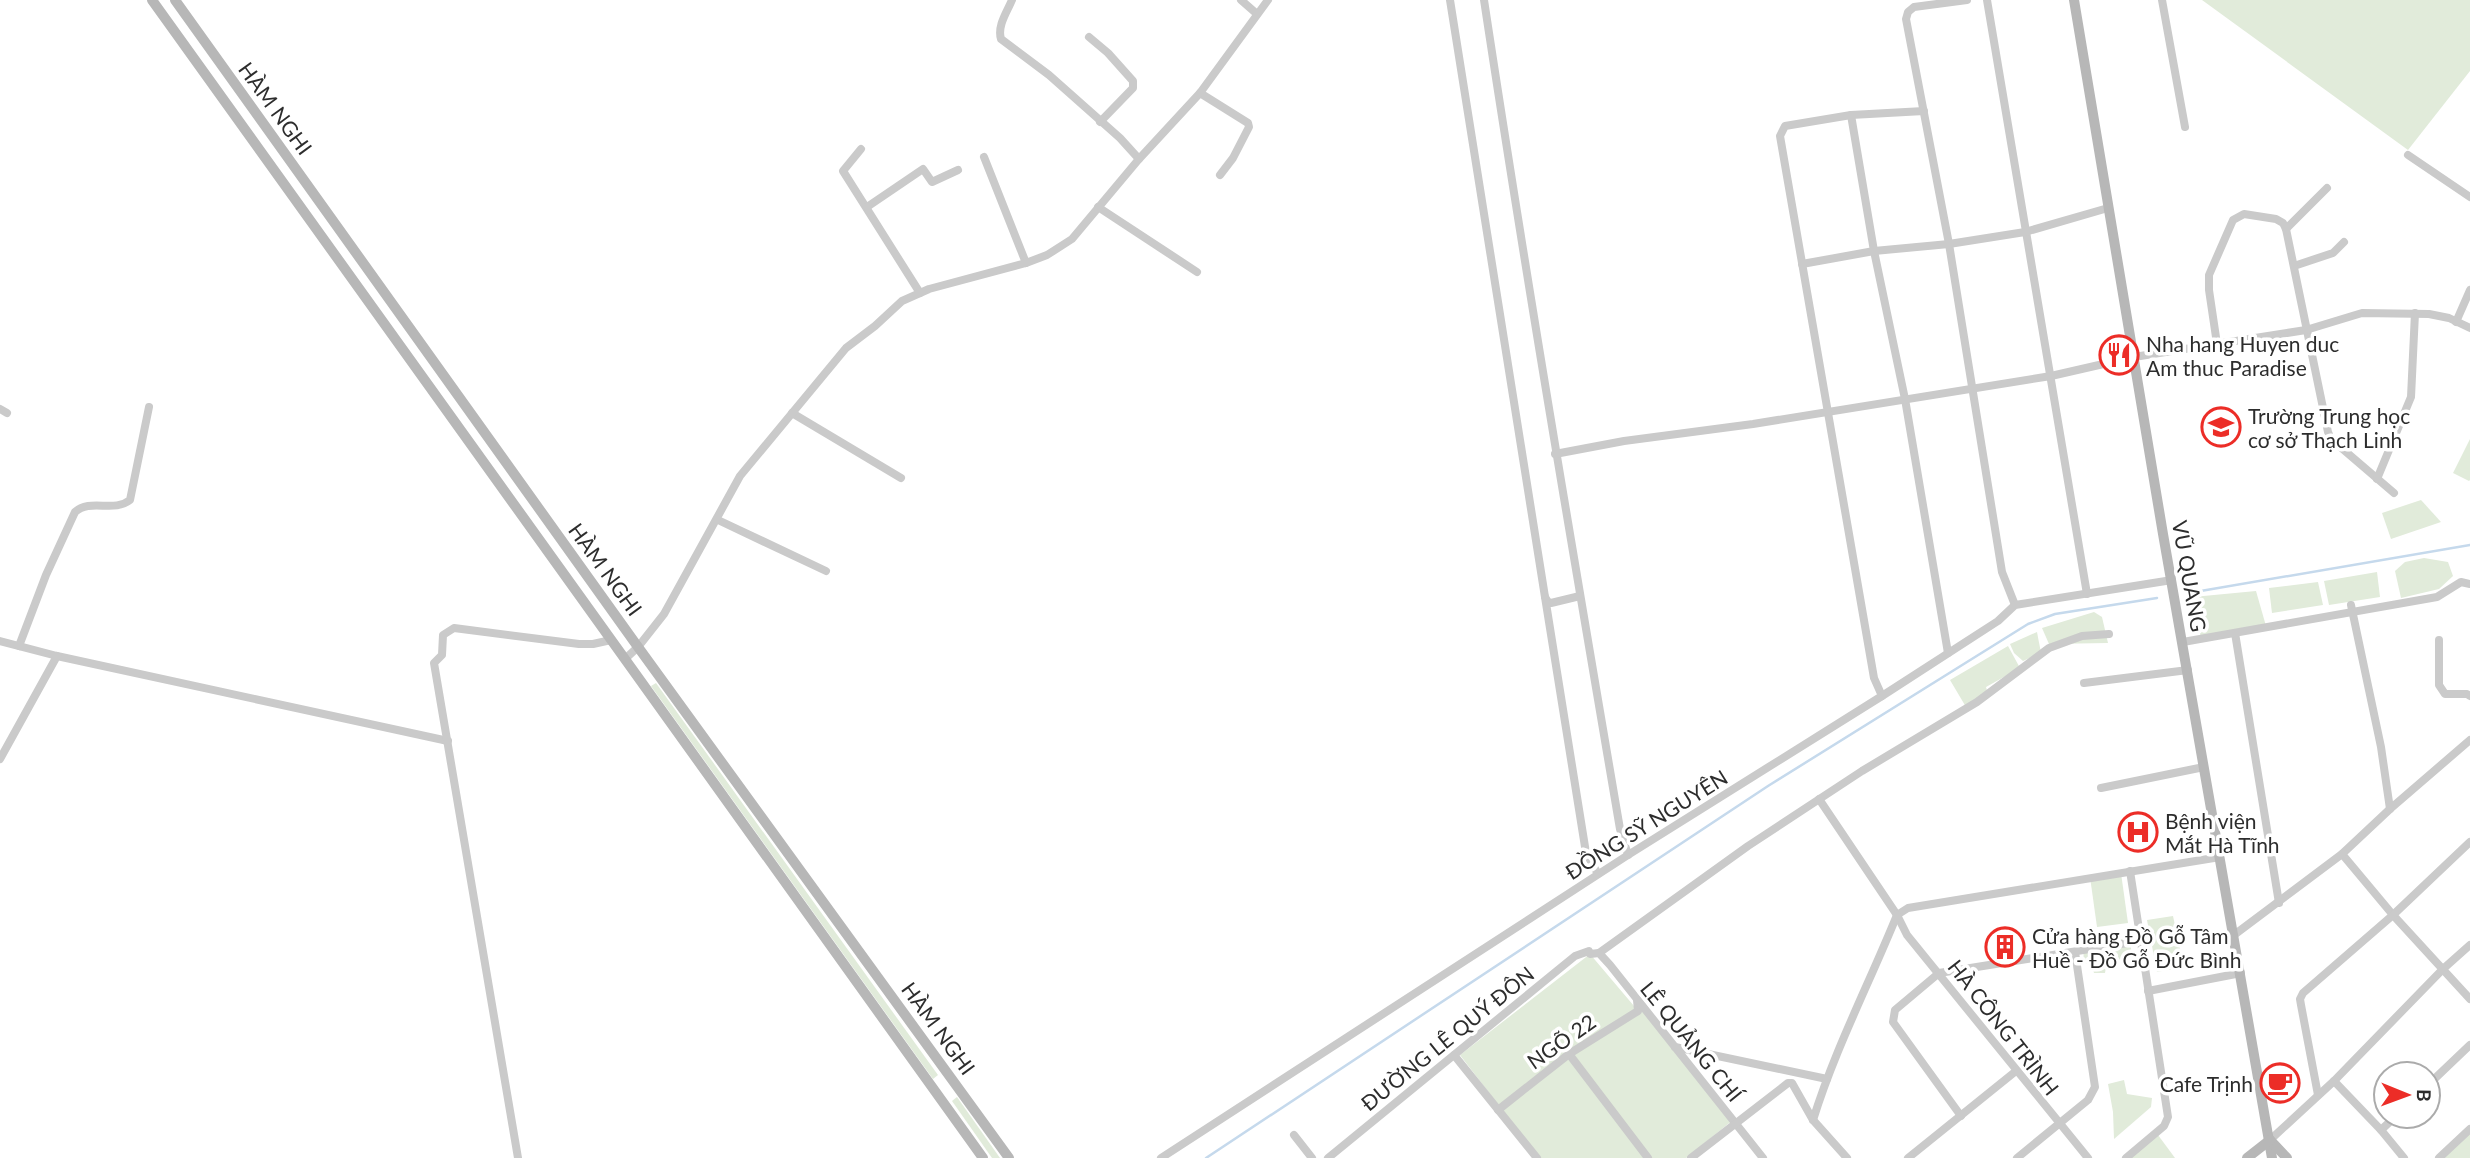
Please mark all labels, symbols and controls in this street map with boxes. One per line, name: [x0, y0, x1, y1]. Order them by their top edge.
street label: HÀM NGHI: [234, 57, 318, 159]
place label: Nha hang Huyen duc Am thuc Paradise: [2146, 331, 2339, 380]
restaurant icon: Nha hang Huyen duc Am thuc Paradise: [2098, 334, 2140, 376]
place label: Trường Trung học cơ sở Thạch Linh: [2248, 403, 2410, 452]
school or university icon: Trường Trung học cơ sở Thạch Linh: [2200, 406, 2242, 448]
street label: HÀM NGHI: [564, 518, 648, 620]
street label: VŨ QUANG: [2168, 518, 2212, 634]
street label: ĐỒNG SỸ NGUYÊN: [1560, 764, 1732, 884]
place label: Bệnh viện Mắt Hà Tĩnh: [2165, 808, 2280, 857]
hospital icon: Bệnh viện Mắt Hà Tĩnh: [2117, 811, 2159, 853]
place label: Cửa hàng Đồ Gỗ Tâm Huề - Đồ Gỗ Đức Bình: [2032, 923, 2241, 972]
building icon: Cửa hàng Đồ Gỗ Tâm Huề - Đồ Gỗ Đức Bình: [1984, 926, 2026, 968]
street label: HÀ CÔNG TRÌNH: [1943, 954, 2065, 1100]
street label: ĐƯỜNG LÊ QUÝ ĐÔN: [1355, 961, 1539, 1115]
street label: LÊ QUẢNG CHÍ: [1636, 976, 1749, 1107]
street label: HÀM NGHI: [897, 977, 981, 1079]
street label: NGÕ 22: [1522, 1008, 1600, 1074]
north arrow: [2372, 1060, 2442, 1130]
cafe icon: Cafe Trịnh: [2259, 1062, 2301, 1104]
place label: Cafe Trịnh: [2160, 1071, 2253, 1096]
text: B: [2413, 1089, 2436, 1102]

